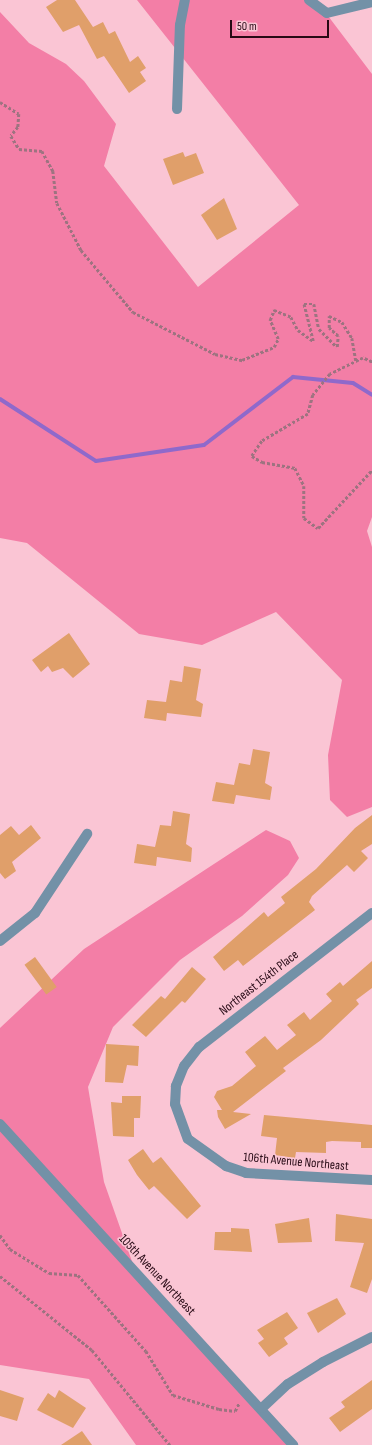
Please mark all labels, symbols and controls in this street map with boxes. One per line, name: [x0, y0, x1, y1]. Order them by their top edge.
scale bar: [232, 12, 331, 38]
text: 50 m: [237, 19, 257, 34]
street label: Northeast 154th Place: [216, 947, 302, 1019]
street label: 106th Avenue Northeast: [243, 1150, 349, 1174]
street label: 105th Avenue Northeast: [115, 1231, 199, 1319]

